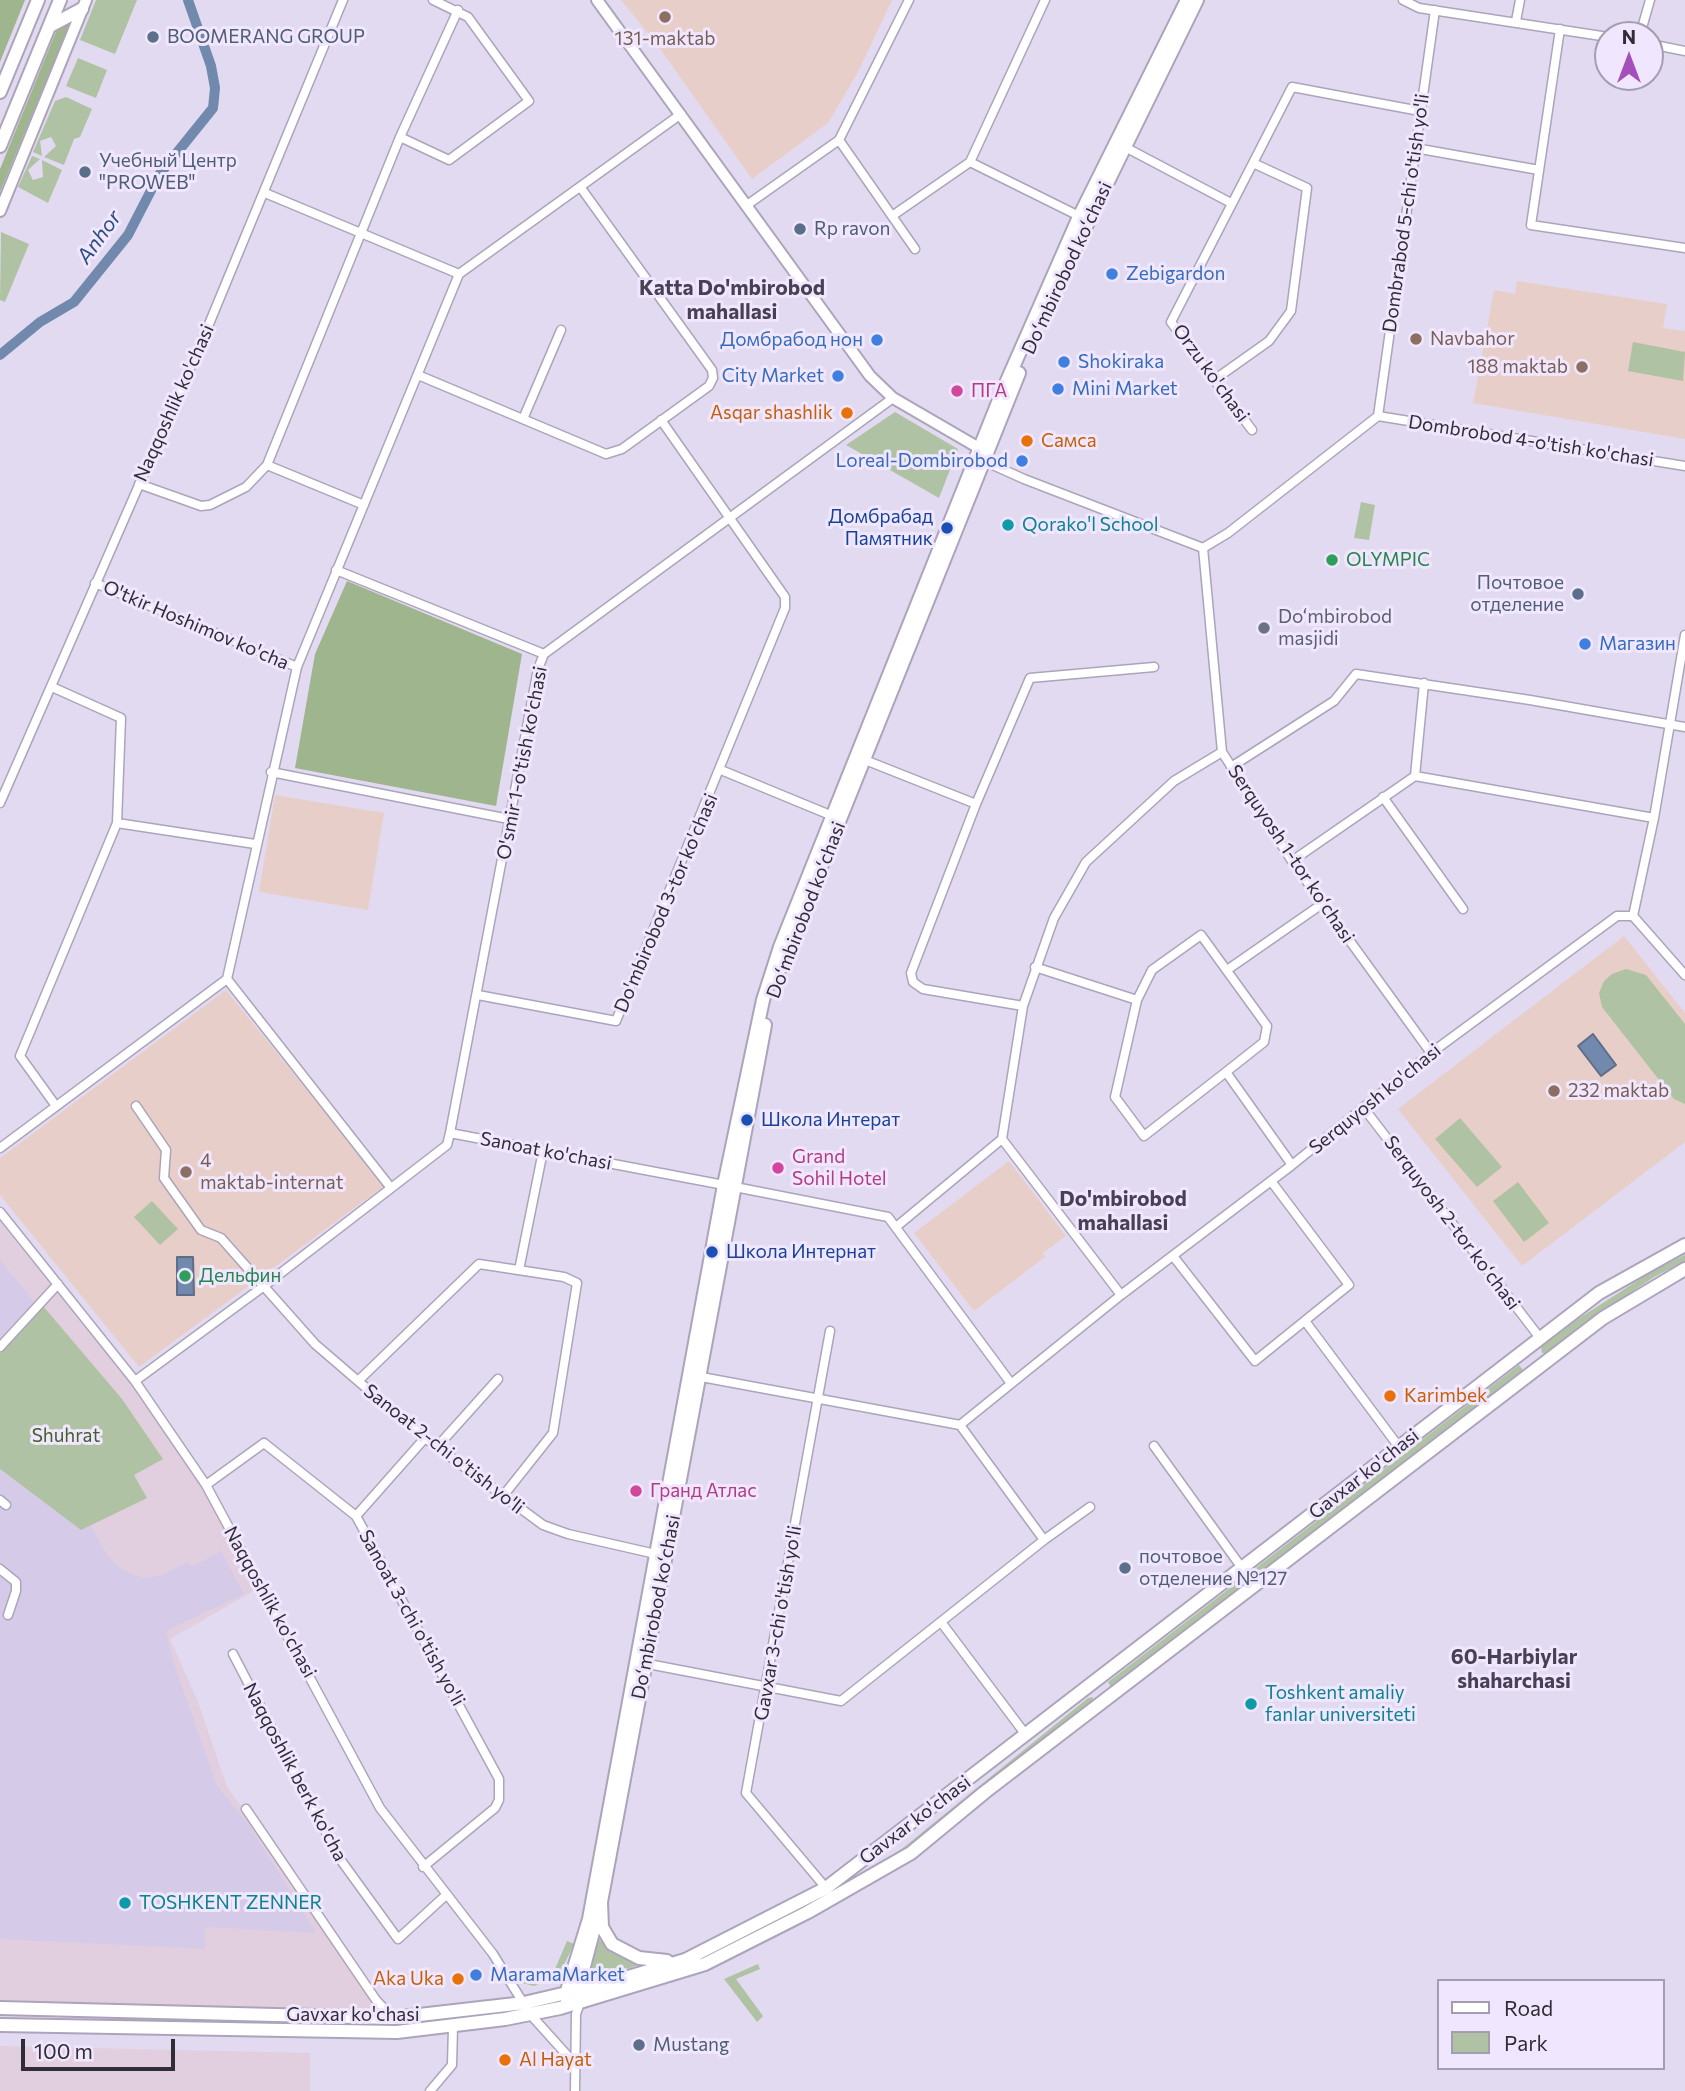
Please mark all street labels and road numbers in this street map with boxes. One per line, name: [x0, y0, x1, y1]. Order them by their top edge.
street label: Dombrabod 5-chi o'tish yo'li: [1378, 92, 1434, 334]
street label: Doʻmbirobod koʻchasi: [1017, 178, 1117, 358]
street label: Orzu ko'chasi: [1168, 320, 1254, 426]
street label: Naqqoshlik ko'chasi: [129, 321, 219, 485]
street label: Dombrobod 4-o'tish ko'chasi: [1407, 410, 1655, 472]
street label: O'tkir Hoshimov ko'cha: [100, 576, 292, 674]
street label: O'smir 1-o'tish ko'chasi: [492, 664, 552, 862]
street label: Serquyosh 1-tor koʻchasi: [1223, 761, 1359, 947]
street label: Do'mbirobod 3-tor ko'chasi: [609, 790, 723, 1016]
street label: Doʻmbirobod koʻchasi: [762, 818, 850, 1002]
street label: Serquyosh ko'chasi: [1305, 1039, 1445, 1159]
street label: Sanoat ko'chasi: [478, 1127, 614, 1175]
street label: Serquyosh 2-tor koʻchasi: [1379, 1131, 1525, 1315]
street label: Sanoat 2-chi o'tish yo'li: [359, 1379, 529, 1519]
street label: Gavxar ko'chasi: [1304, 1424, 1424, 1524]
street label: Doʻmbirobod koʻchasi: [627, 1513, 685, 1701]
street label: Naqqoshlik ko'chasi: [219, 1522, 321, 1682]
street label: Gavxar 3-chi o'tish yo'li: [750, 1524, 806, 1722]
street label: Sanoat 3-chi o'tish yo'li: [354, 1526, 470, 1710]
street label: Naqqoshlik berk ko'cha: [238, 1679, 352, 1865]
street label: Gavxar ko'chasi: [855, 1771, 975, 1869]
street label: Gavxar ko'chasi: [286, 2004, 420, 2026]

